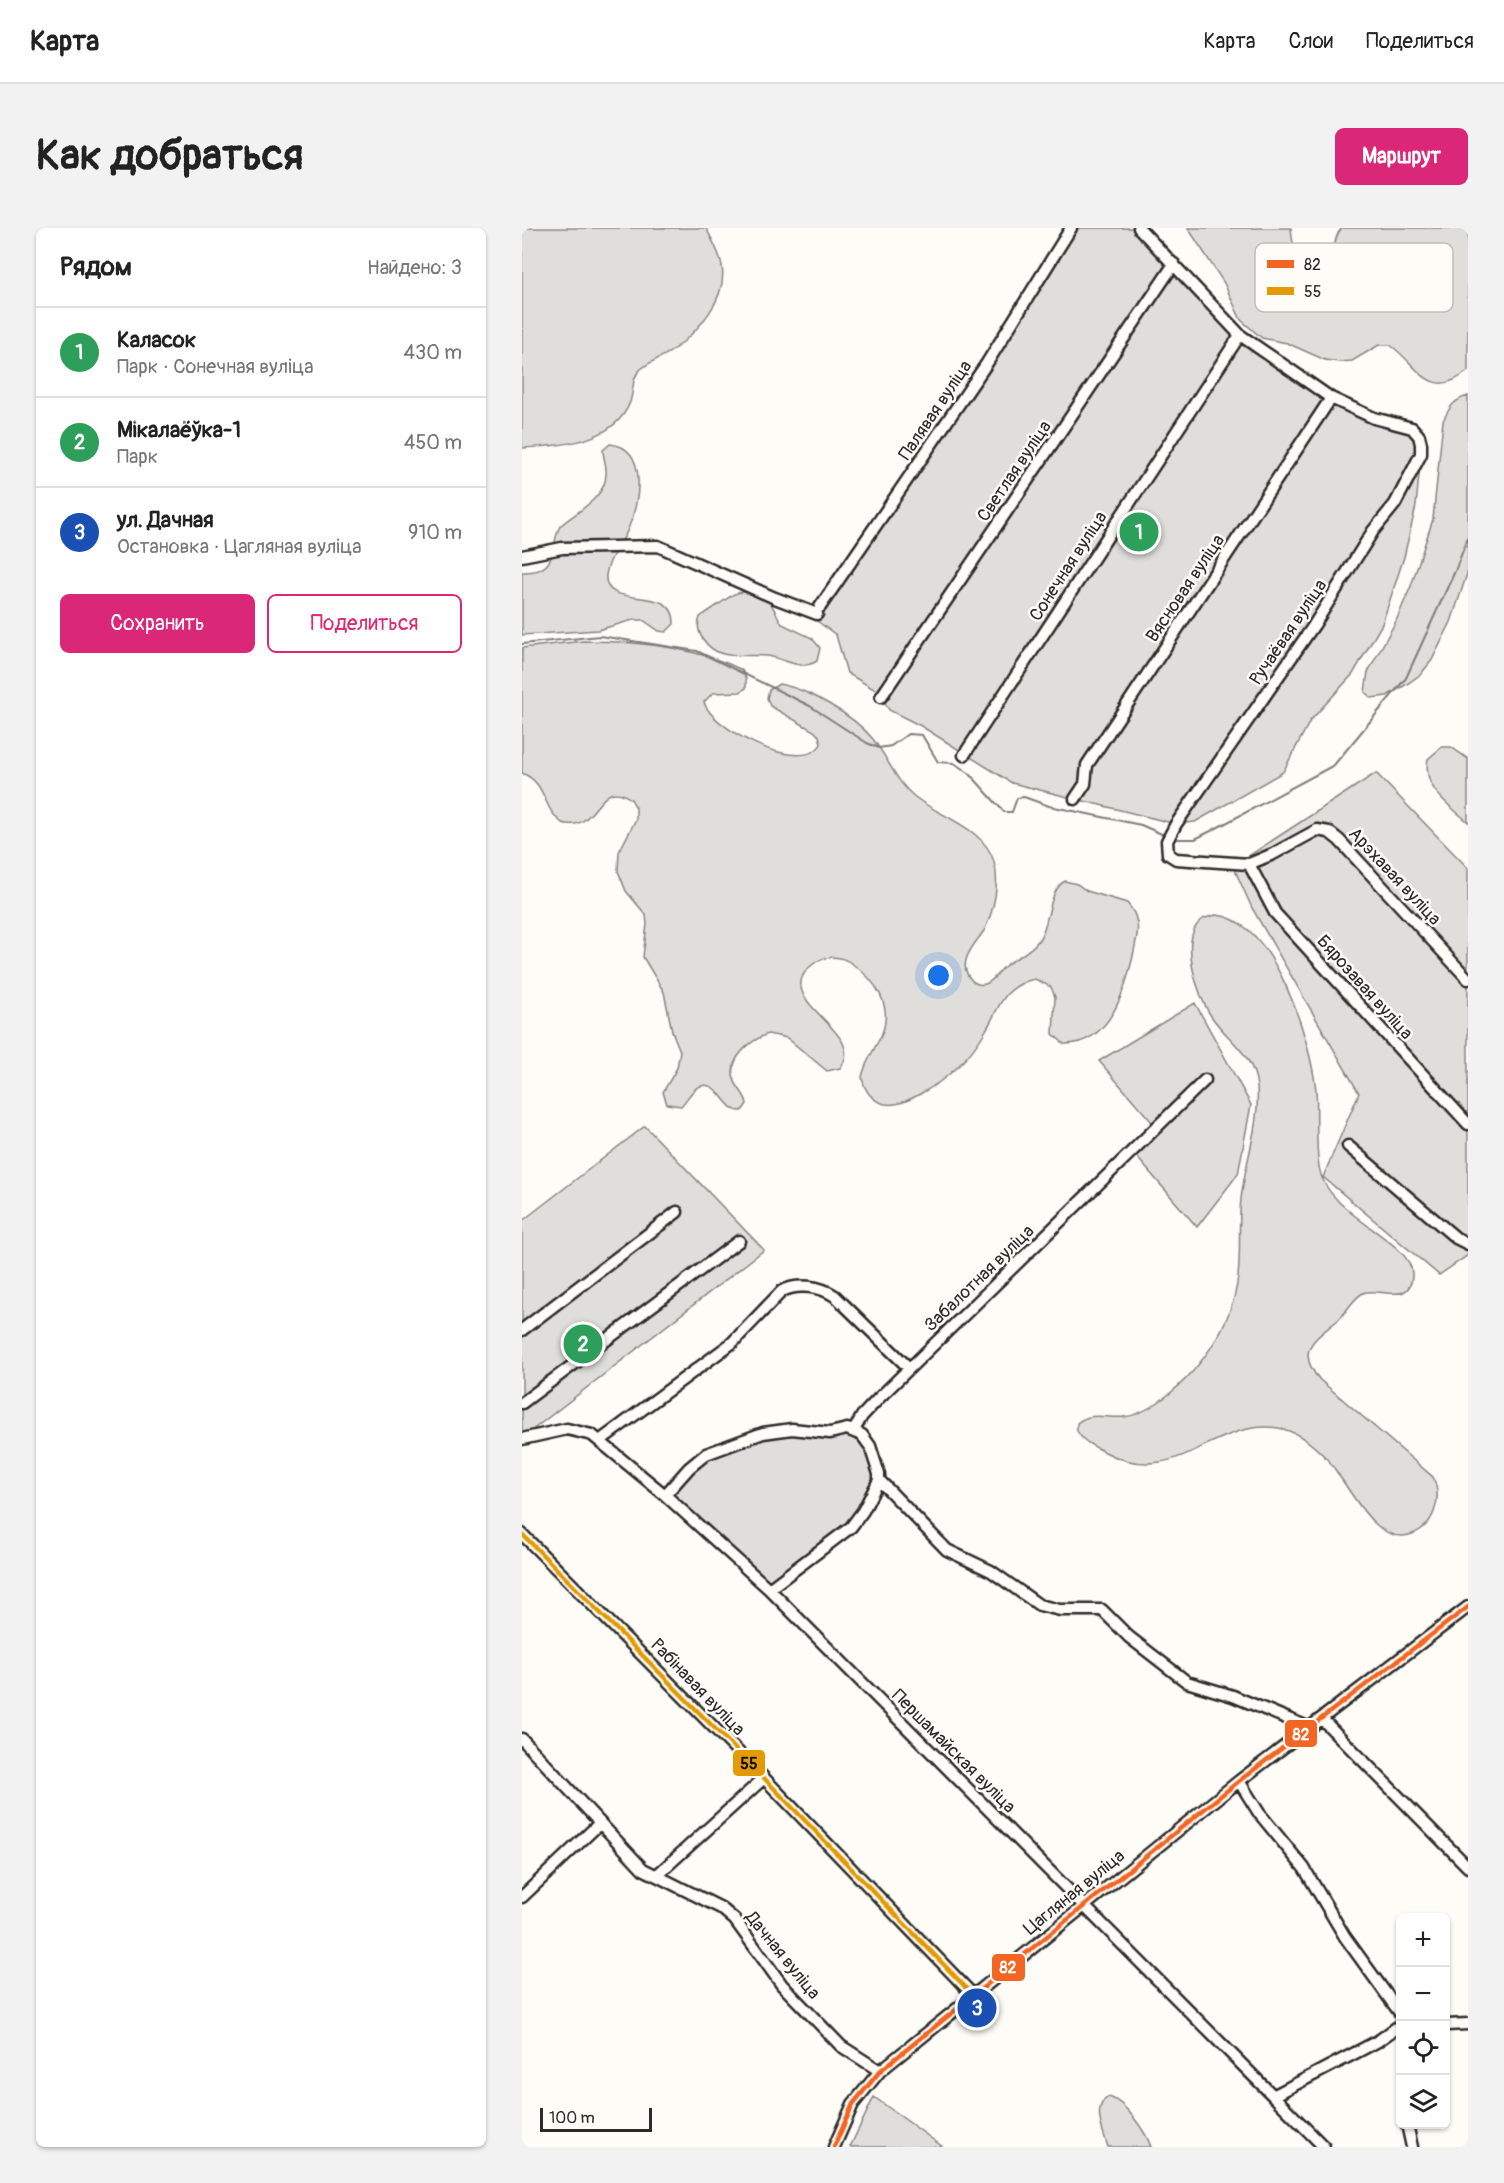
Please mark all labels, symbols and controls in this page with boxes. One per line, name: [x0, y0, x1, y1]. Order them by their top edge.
text: Карта: [30, 24, 99, 59]
text: Карта: [1203, 28, 1255, 55]
text: Слои: [1288, 28, 1333, 55]
text: Поделиться: [1366, 28, 1474, 55]
button: Маршрут: [1335, 128, 1468, 185]
text: Как добраться: [36, 130, 303, 182]
legend: [1255, 243, 1453, 312]
text: Рядом: [60, 251, 132, 283]
text: Найдено: 3: [367, 255, 462, 280]
text: 82: [1304, 255, 1321, 275]
text: 55: [1304, 282, 1321, 302]
text: Каласок: [117, 326, 196, 354]
text: 1: [76, 340, 83, 365]
text: 430 m: [403, 340, 462, 365]
text: Парк · Сонечная вуліца: [117, 354, 314, 379]
street label: Палявая вуліца: [894, 356, 977, 465]
text: Мікалаёўка-1: [117, 416, 241, 444]
street label: Светлая вуліца: [972, 416, 1057, 526]
text: 2: [74, 430, 85, 455]
text: 450 m: [404, 430, 462, 455]
text: Парк: [117, 444, 158, 469]
text: ул. Дачная: [117, 506, 214, 534]
street label: Сонечная вуліца: [1024, 507, 1112, 626]
pin: 1: [1120, 510, 1158, 554]
text: 3: [74, 520, 85, 545]
text: 910 m: [408, 520, 462, 545]
street label: Вясновая вуліца: [1141, 530, 1230, 646]
text: Остановка · Цагляная вуліца: [117, 534, 362, 559]
street label: Ручаёвая вуліца: [1245, 575, 1332, 689]
button: Сохранить: [60, 594, 255, 653]
button: Поделиться: [267, 594, 462, 653]
street label: Арэхавая вуліца: [1343, 823, 1446, 930]
street label: Бярозавая вуліца: [1312, 930, 1418, 1044]
your location: [924, 961, 953, 990]
street label: Забалотная вуліца: [920, 1220, 1039, 1337]
pin: 2: [564, 1322, 602, 1366]
street label: Рабінавая вуліца: [646, 1634, 750, 1741]
street label: Першамайская вуліца: [887, 1684, 1021, 1818]
line badge: 82: [1284, 1719, 1318, 1748]
text: 82: [1292, 1725, 1310, 1745]
line badge: 55: [732, 1749, 766, 1777]
text: 55: [740, 1754, 758, 1774]
street label: Цагляная вуліца: [1019, 1844, 1130, 1940]
street label: Дачная вуліца: [739, 1906, 825, 2004]
map controls: [1396, 1913, 1450, 2129]
button: +: [1396, 1913, 1450, 1967]
line badge: 82: [991, 1953, 1026, 1982]
text: 82: [999, 1958, 1017, 1978]
button: −: [1396, 1967, 1450, 2021]
pin: 3: [958, 1986, 996, 2030]
button: locate: [1396, 2021, 1450, 2075]
button: layers: [1396, 2075, 1450, 2129]
scale bar: [540, 2105, 652, 2132]
text: 100 m: [549, 2108, 595, 2128]

